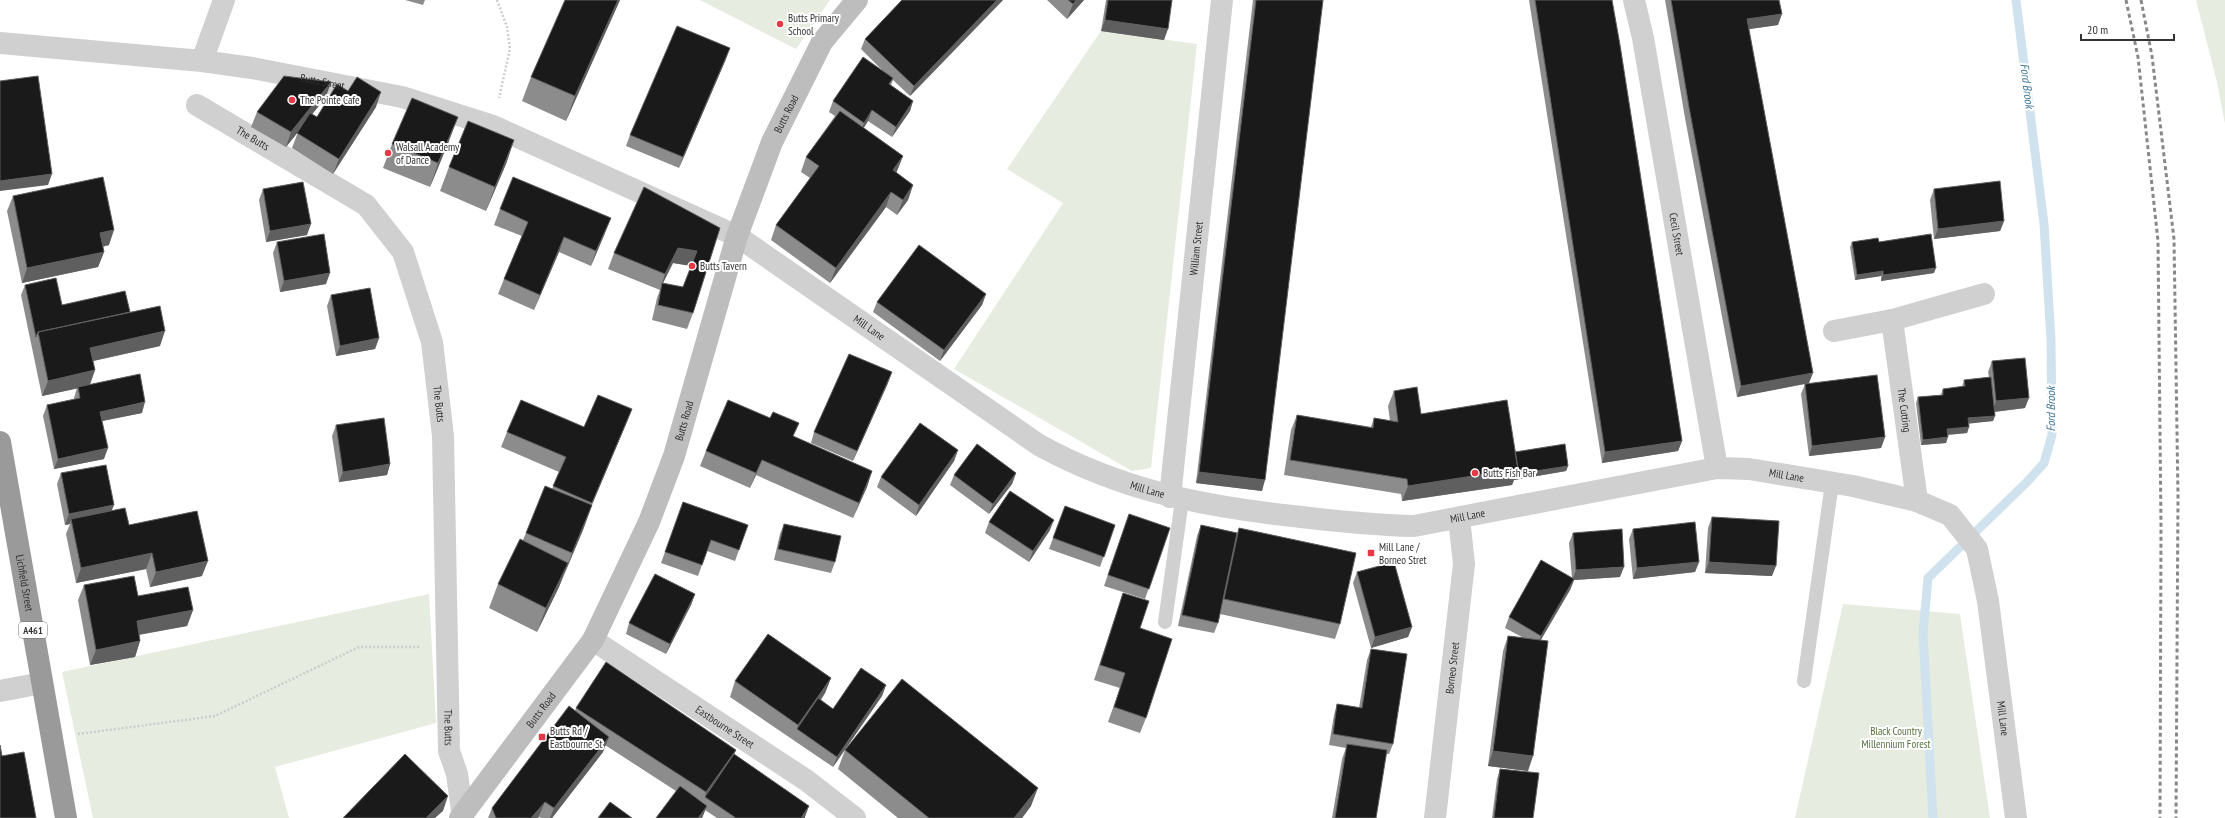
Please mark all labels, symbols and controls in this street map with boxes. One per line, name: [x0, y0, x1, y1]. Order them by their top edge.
place label: Butts Primary School: [788, 11, 840, 38]
scale bar: [2081, 16, 2174, 42]
marker: Butts Primary School: [775, 19, 785, 29]
text: 20 m: [2087, 22, 2108, 37]
water label: Ford Brook: [2017, 63, 2038, 111]
street label: Butts Street: [299, 70, 346, 93]
street label: Butts Road: [771, 92, 802, 135]
place label: The Pointe Cafe: [300, 93, 360, 107]
marker: The Pointe Cafe: [287, 95, 297, 105]
street label: The Butts: [234, 123, 272, 154]
place label: Walsall Academy of Dance: [396, 140, 460, 167]
marker: Walsall Academy of Dance: [383, 148, 393, 158]
street label: Cecil Street: [1666, 212, 1687, 257]
street label: William Street: [1186, 221, 1206, 276]
place label: Butts Tavern: [700, 259, 747, 273]
marker: Butts Tavern: [687, 261, 697, 271]
street label: Mill Lane: [851, 312, 888, 344]
street label: The Butts: [430, 385, 448, 423]
water label: Ford Brook: [2043, 385, 2058, 432]
street label: The Cutting: [1894, 387, 1914, 433]
street label: Butts Road: [672, 399, 697, 442]
street label: Mill Lane: [1768, 465, 1805, 485]
place label: Butts Fish Bar: [1483, 466, 1535, 480]
marker: Butts Fish Bar: [1470, 468, 1480, 478]
street label: Mill Lane: [1129, 478, 1167, 501]
street label: Mill Lane: [1449, 505, 1487, 526]
place label: Mill Lane / Borneo Stret: [1379, 540, 1427, 567]
marker: Mill Lane / Borneo Stret: [1366, 548, 1376, 558]
street label: Lichfield Street: [13, 553, 37, 612]
road number: A461: [19, 622, 47, 638]
street label: Borneo Street: [1442, 641, 1462, 695]
street label: Butts Road: [523, 689, 559, 730]
street label: Mill Lane: [1994, 700, 2012, 737]
street label: Eastbourne Street: [693, 702, 757, 751]
street label: The Butts: [441, 709, 456, 746]
place label: Butts Rd / Eastbourne St: [550, 724, 603, 751]
park label: Black Country Millennium Forest: [1862, 724, 1930, 751]
marker: Butts Rd / Eastbourne St: [537, 732, 547, 742]

